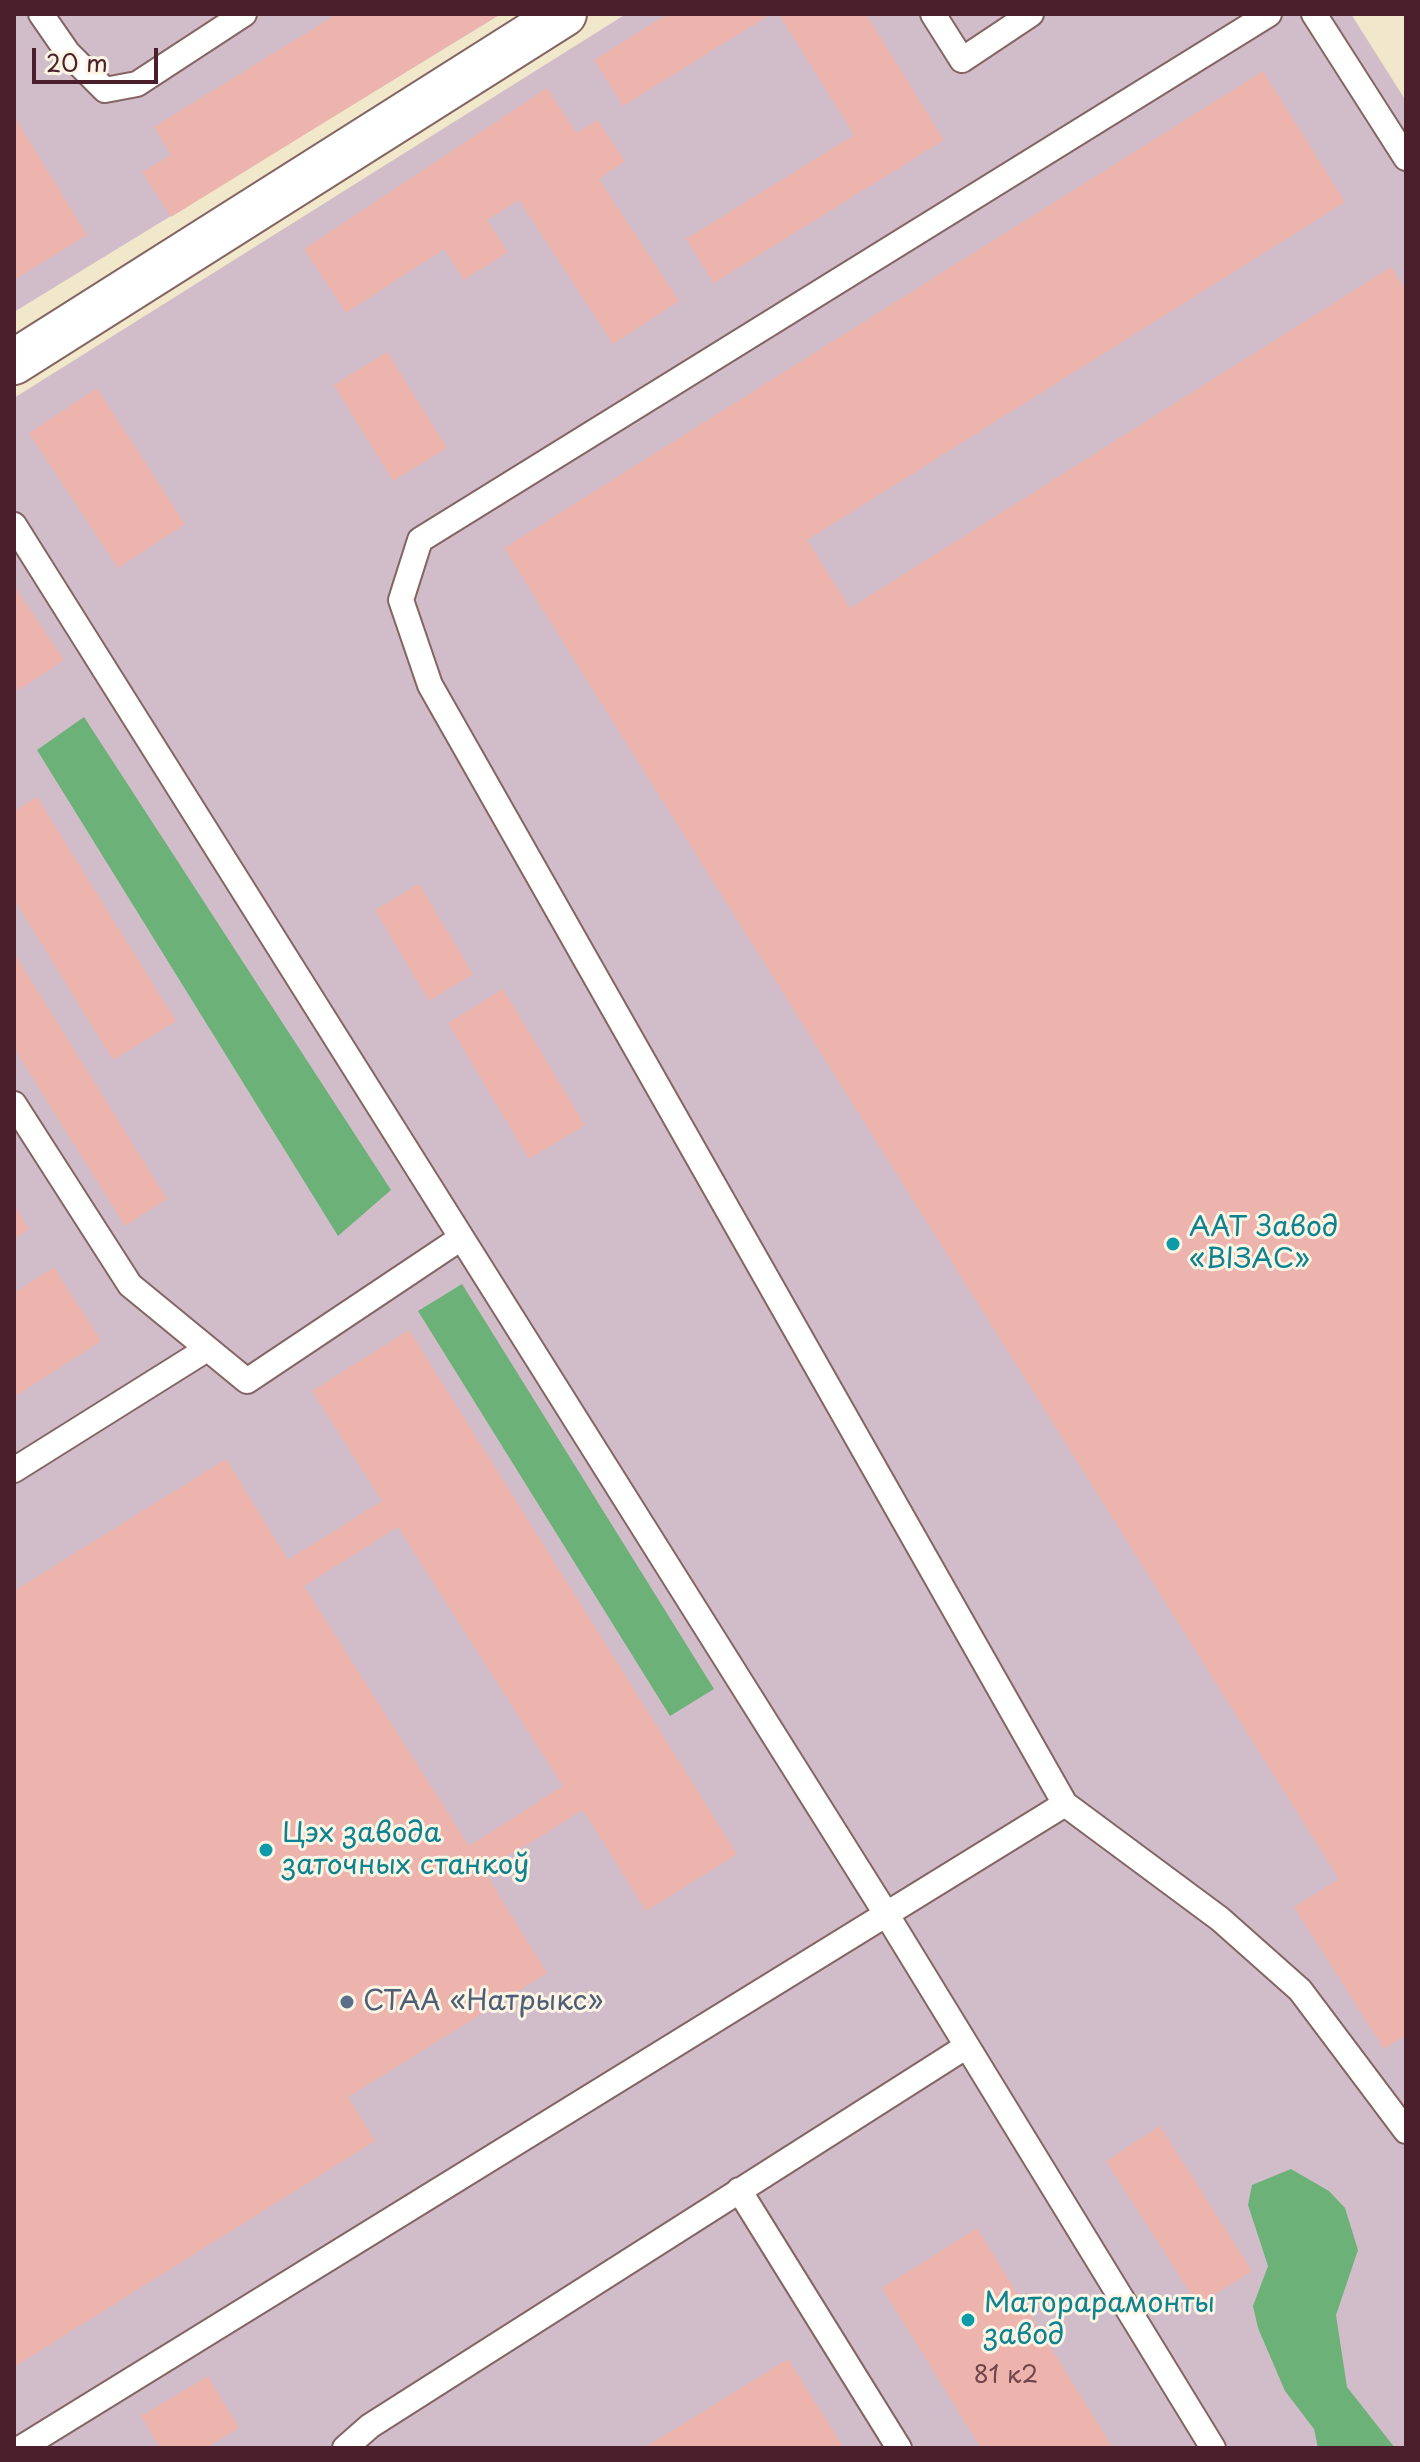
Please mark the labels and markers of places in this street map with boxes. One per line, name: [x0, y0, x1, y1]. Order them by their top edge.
place label: ААТ Завод «ВІЗАС»: [1189, 1211, 1338, 1277]
marker: ААТ Завод «ВІЗАС»: [1164, 1235, 1182, 1253]
place label: Цэх завода заточных станкоў: [282, 1817, 529, 1883]
marker: Цэх завода заточных станкоў: [257, 1841, 275, 1859]
place label: СТАА «Натрыкс»: [363, 1985, 603, 2019]
marker: СТАА «Натрыкс»: [338, 1993, 356, 2011]
place label: Маторарамонты завод: [984, 2287, 1215, 2353]
marker: Маторарамонты завод: [959, 2311, 977, 2329]

